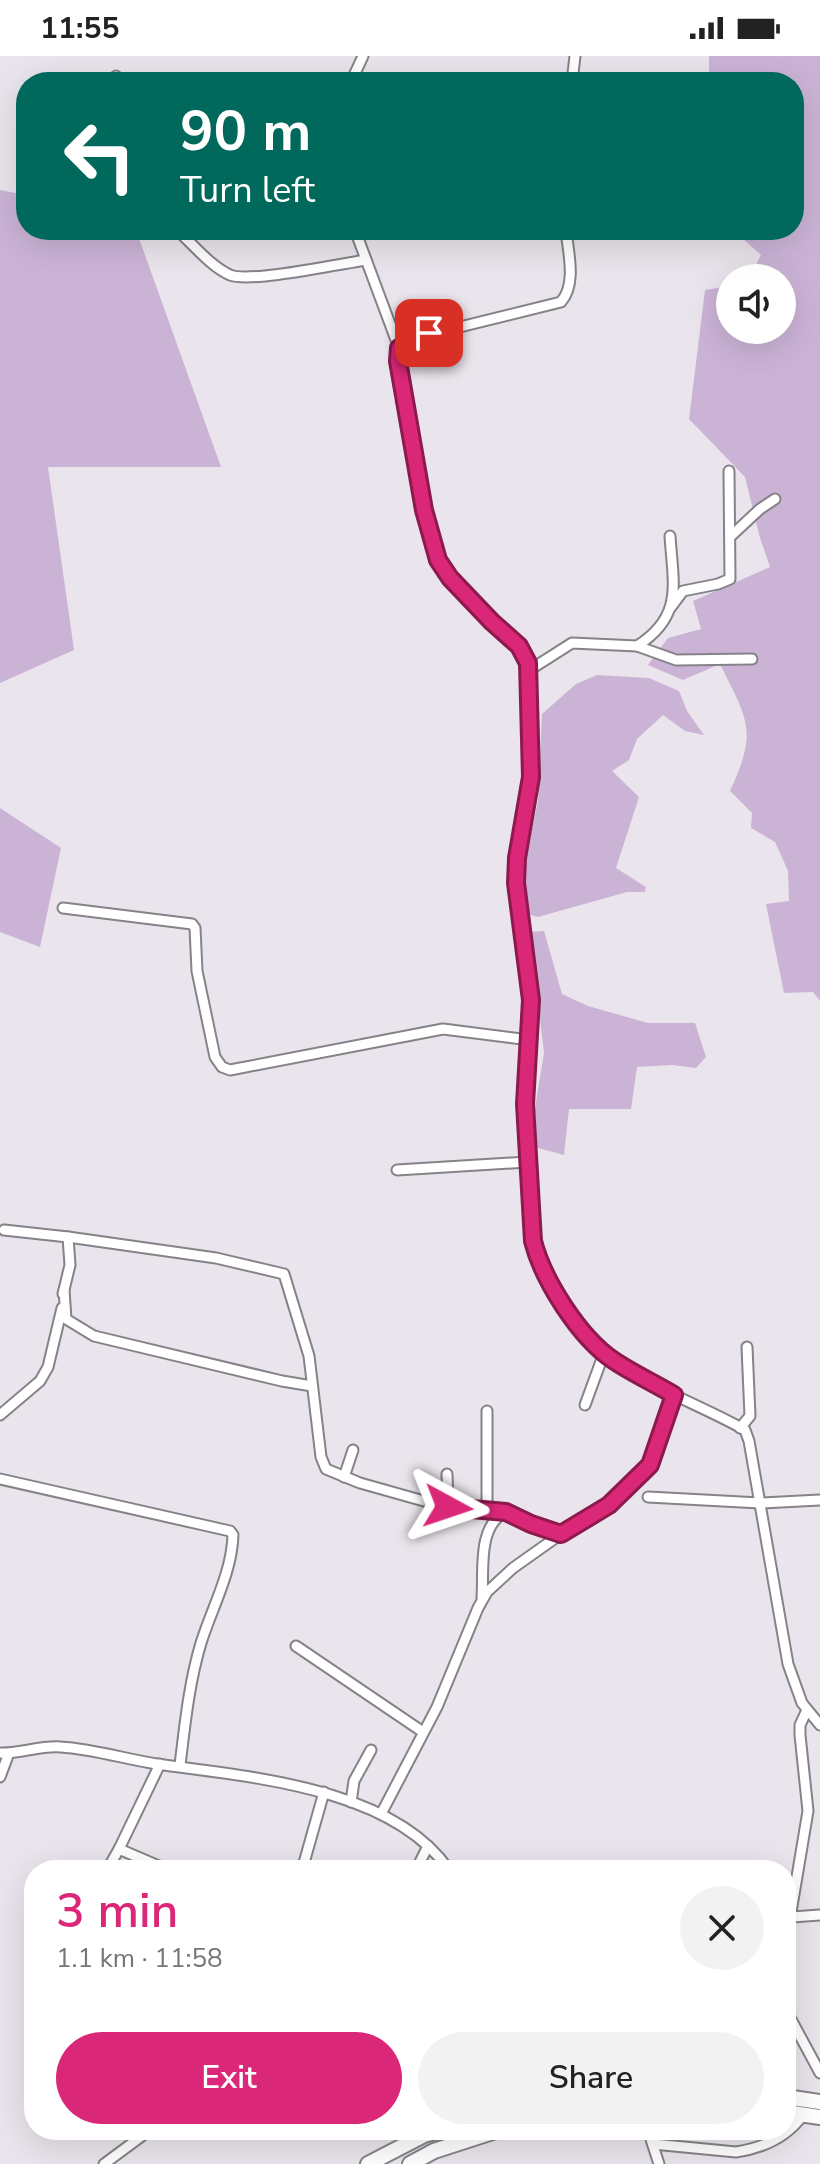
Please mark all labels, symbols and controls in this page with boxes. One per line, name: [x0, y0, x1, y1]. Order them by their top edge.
text: 11:55: [40, 8, 119, 49]
text: 90 m: [180, 93, 311, 170]
icon: left: [48, 104, 152, 208]
text: Turn left: [180, 166, 315, 215]
map controls: [716, 264, 796, 344]
button: sound: [716, 264, 796, 344]
pin: [395, 299, 463, 367]
icon: arrive: [407, 311, 451, 355]
position arrow: [406, 1465, 490, 1549]
text: 3 min: [56, 1878, 178, 1944]
button: close: [680, 1886, 764, 1970]
text: 1.1 km · 11:58: [56, 1941, 223, 1976]
button: Exit: [56, 2032, 402, 2124]
button: Share: [418, 2032, 764, 2124]

